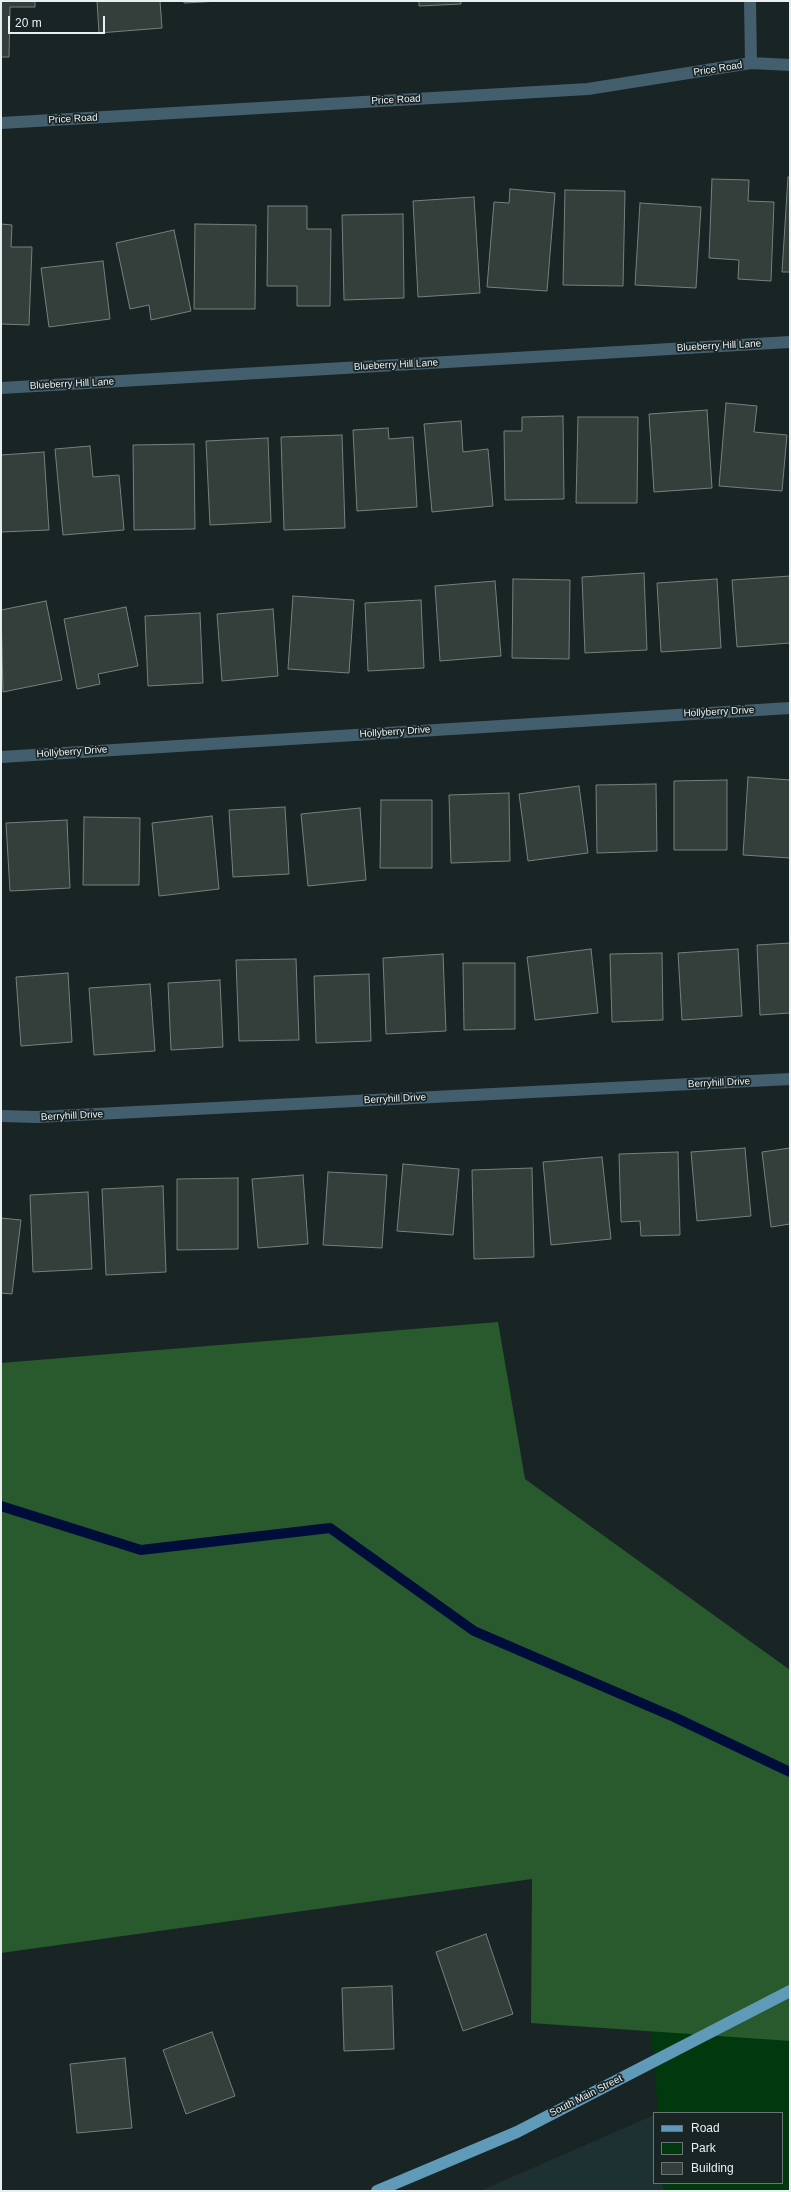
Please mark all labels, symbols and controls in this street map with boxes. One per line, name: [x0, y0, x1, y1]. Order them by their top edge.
scale bar: [10, 8, 107, 34]
text: 20 m: [15, 16, 42, 30]
street label: Price Road: [693, 59, 743, 79]
street label: Price Road: [371, 93, 421, 107]
street label: Price Road: [48, 112, 98, 126]
street label: Blueberry Hill Lane: [677, 338, 761, 354]
street label: Blueberry Hill Lane: [354, 357, 438, 373]
street label: Blueberry Hill Lane: [30, 376, 114, 392]
street label: Hollyberry Drive: [683, 704, 755, 720]
street label: Hollyberry Drive: [359, 724, 431, 740]
street label: Hollyberry Drive: [36, 744, 108, 760]
street label: Berryhill Drive: [688, 1075, 750, 1091]
street label: Berryhill Drive: [364, 1091, 426, 1107]
street label: Berryhill Drive: [41, 1108, 103, 1124]
street label: South Main Street: [548, 2072, 624, 2120]
legend: [653, 2112, 783, 2184]
text: Road: [691, 2121, 720, 2135]
text: Park: [691, 2141, 716, 2155]
text: Building: [691, 2161, 734, 2175]

